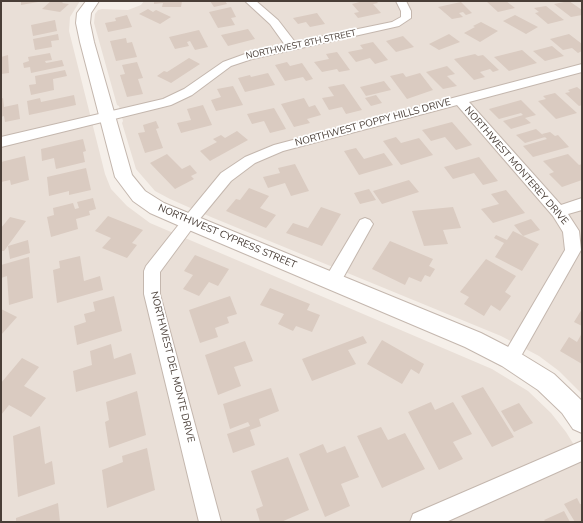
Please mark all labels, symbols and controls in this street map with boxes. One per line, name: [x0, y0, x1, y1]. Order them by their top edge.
street label: NORTHWEST 8TH STREET: [245, 28, 357, 62]
street label: NORTHWEST POPPY HILLS DRIVE: [294, 96, 452, 150]
street label: NORTHWEST MONTEREY DRIVE: [461, 105, 571, 227]
street label: NORTHWEST CYPRESS STREET: [156, 202, 298, 272]
street label: NORTHWEST DEL MONTE DRIVE: [147, 290, 197, 444]

